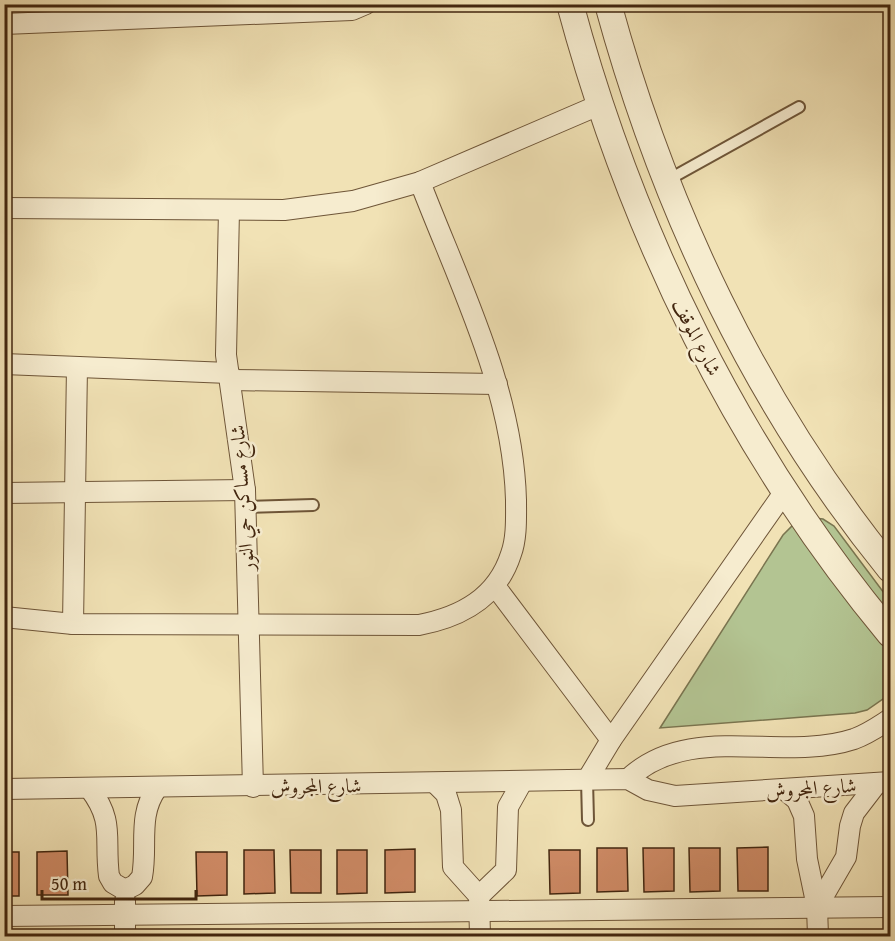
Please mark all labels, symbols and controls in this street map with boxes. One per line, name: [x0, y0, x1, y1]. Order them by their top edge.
street label: شارع الموقف: [662, 293, 729, 382]
street label: شارع مساكن حي النور: [222, 424, 265, 574]
street label: شارع المجروش: [270, 770, 362, 805]
street label: شارع المجروش: [765, 770, 858, 809]
scale bar: [42, 863, 196, 901]
text: 50 m: [51, 870, 87, 897]

